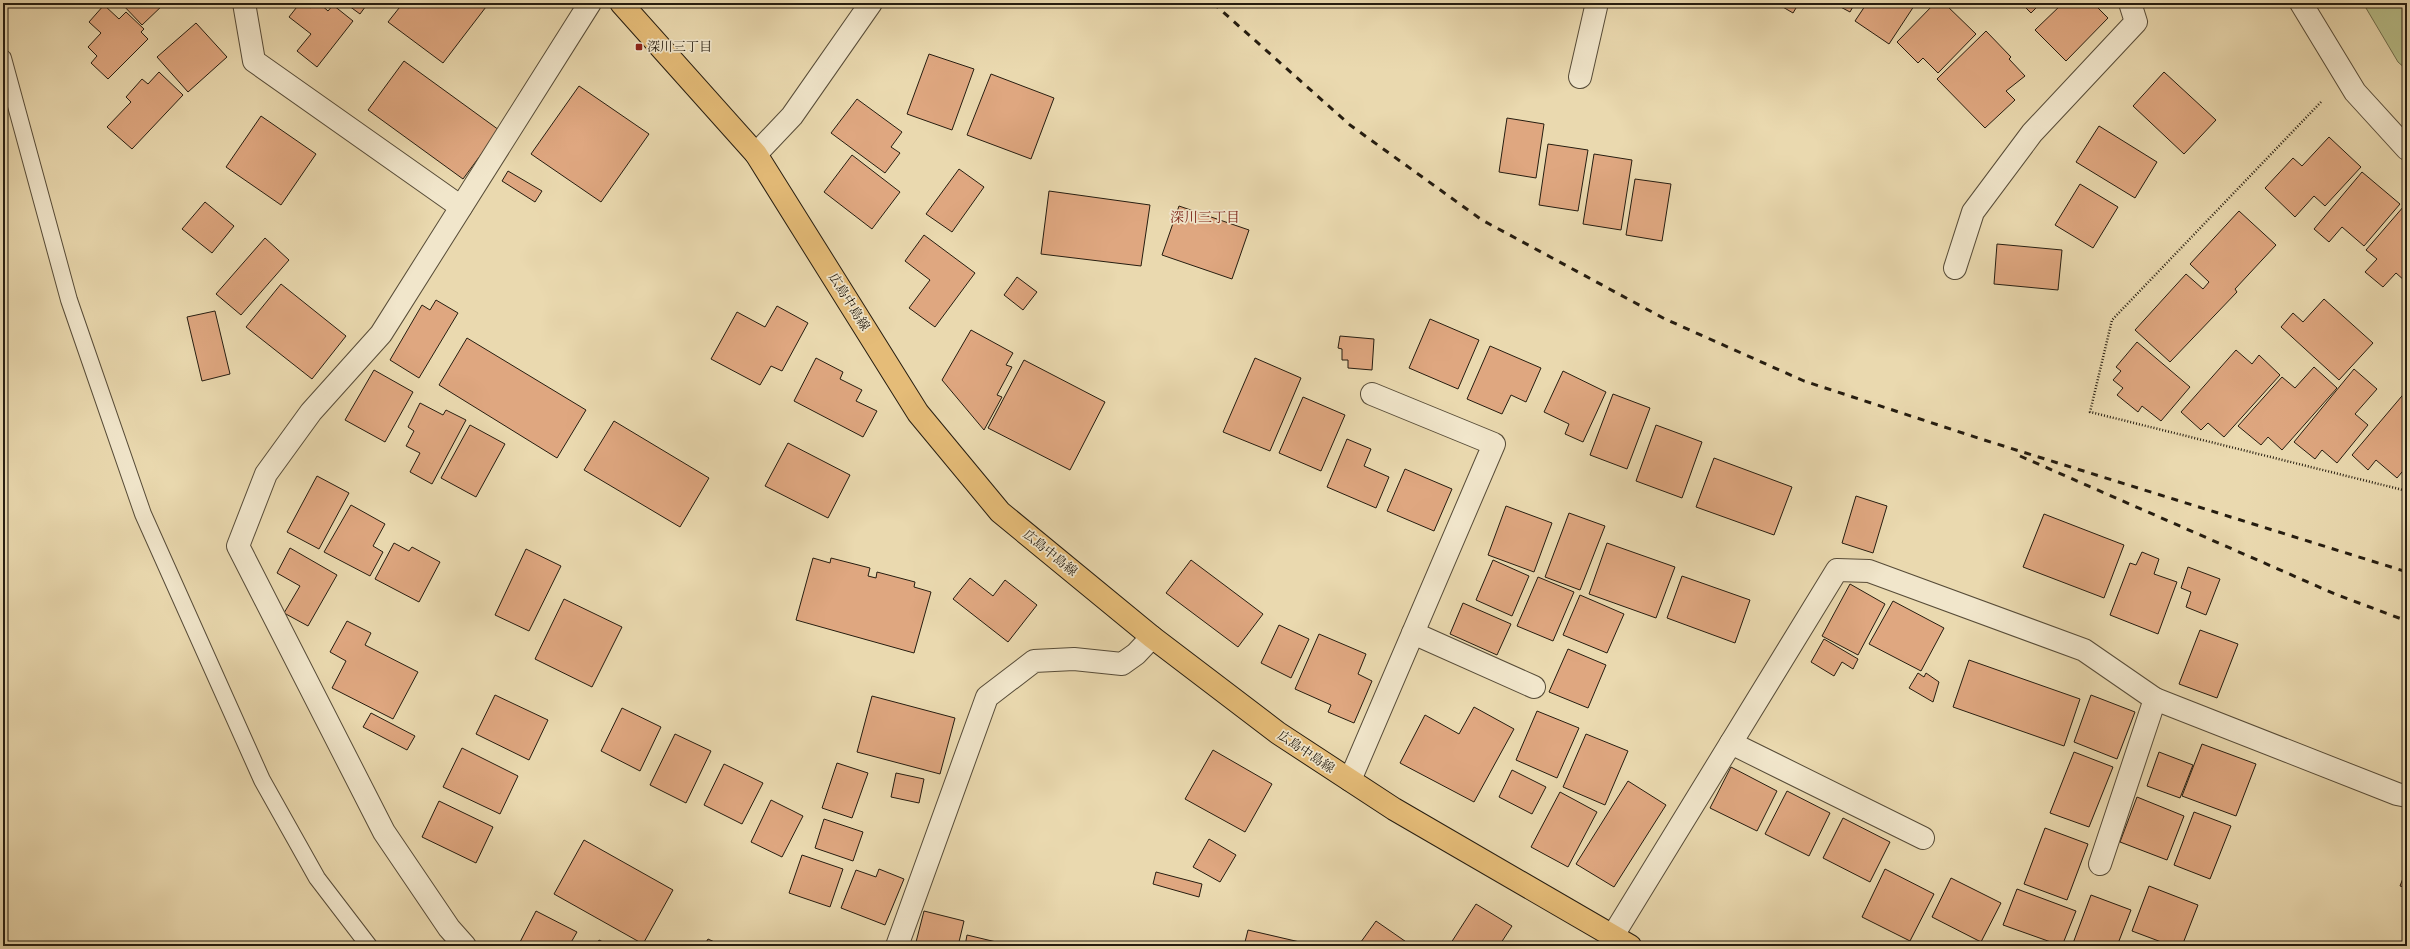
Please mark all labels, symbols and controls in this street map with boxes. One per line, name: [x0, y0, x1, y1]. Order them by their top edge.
place label: 深川三丁目: [647, 38, 712, 56]
marker: 深川三丁目: [634, 42, 644, 52]
district label: 深川三丁目: [1170, 208, 1240, 227]
street label: 広島中島線: [824, 270, 874, 334]
street label: 広島中島線: [1019, 526, 1081, 580]
street label: 広島中島線: [1274, 726, 1338, 778]

